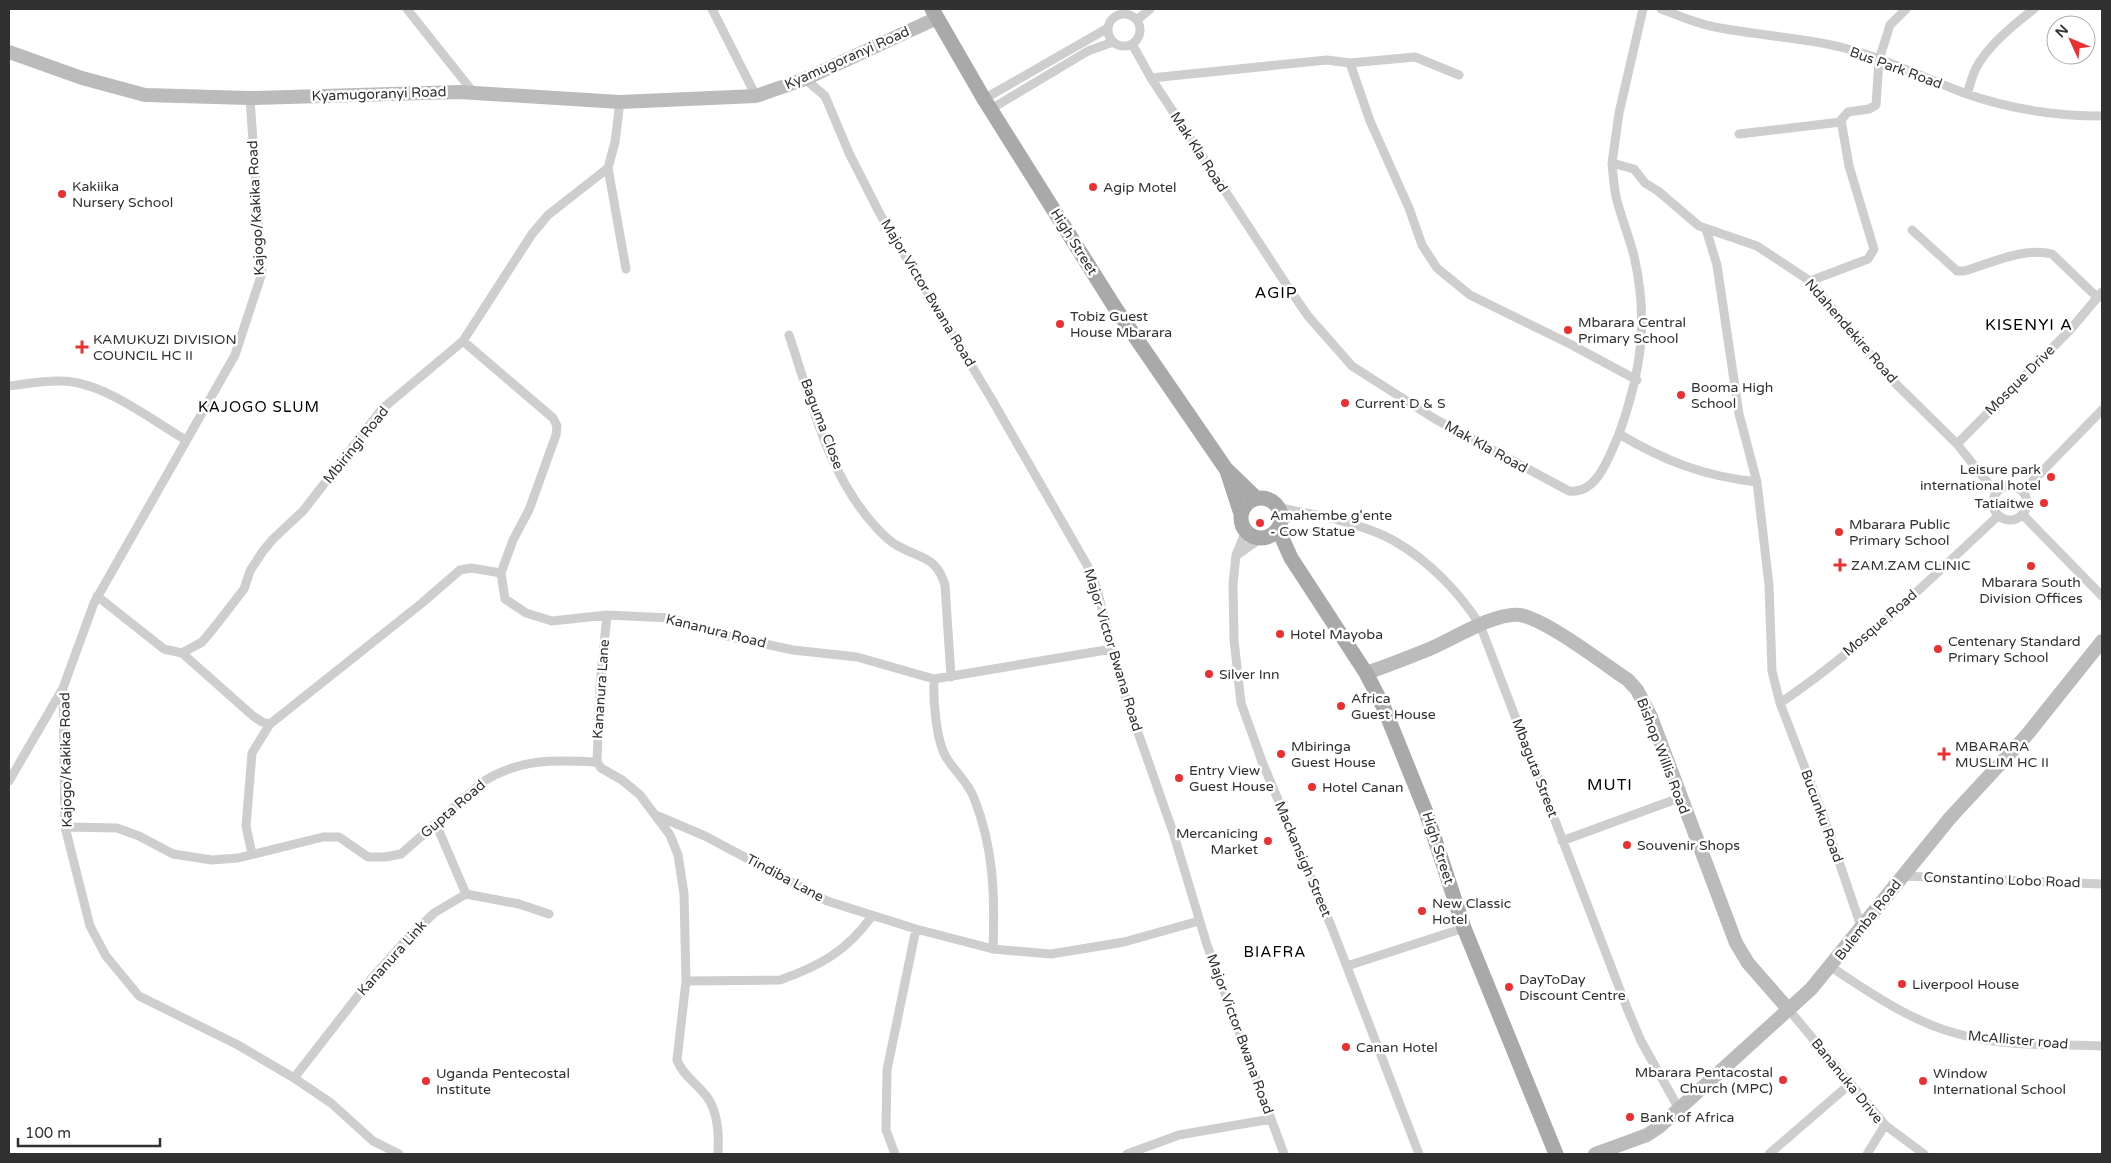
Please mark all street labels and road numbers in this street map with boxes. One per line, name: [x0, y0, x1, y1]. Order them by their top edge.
street label: Kyamugoranyi Road: [782, 23, 912, 93]
street label: Bus Park Road: [1847, 43, 1945, 93]
street label: Kyamugoranyi Road: [311, 83, 447, 105]
street label: Mak Kla Road: [1167, 109, 1231, 195]
street label: Kajogo/Kakika Road: [244, 140, 268, 276]
street label: High Street: [1047, 206, 1101, 279]
street label: Major Victor Bwana Road: [877, 216, 979, 370]
street label: Ndahendekire Road: [1801, 275, 1901, 387]
street label: Mosque Drive: [1981, 341, 2059, 419]
street label: Baguma Close: [797, 376, 847, 472]
street label: Mbiringi Road: [320, 403, 392, 487]
street label: Mak Kla Road: [1442, 417, 1530, 477]
street label: Major Victor Bwana Road: [1080, 567, 1146, 733]
street label: Mosque Road: [1839, 586, 1921, 660]
street label: Kananura Road: [664, 610, 768, 652]
street label: Kananura Lane: [589, 639, 613, 739]
street label: Kajogo/Kakika Road: [56, 692, 76, 828]
street label: Bishop Willis Road: [1633, 696, 1693, 816]
street label: Mbaguta Street: [1508, 716, 1562, 820]
street label: Bucunku Road: [1797, 767, 1847, 865]
street label: Gupta Road: [417, 776, 489, 842]
street label: Mackansigh Street: [1271, 799, 1335, 920]
street label: High Street: [1418, 810, 1458, 887]
street label: Tindiba Lane: [743, 850, 827, 906]
street label: Constantino Lobo Road: [1923, 869, 2081, 891]
street label: Bulemba Road: [1831, 876, 1905, 964]
street label: Kananura Link: [354, 917, 430, 999]
street label: Major Victor Bwana Road: [1203, 952, 1277, 1116]
street label: McAllister road: [1967, 1027, 2069, 1053]
street label: Bananuka Drive: [1808, 1035, 1887, 1127]

